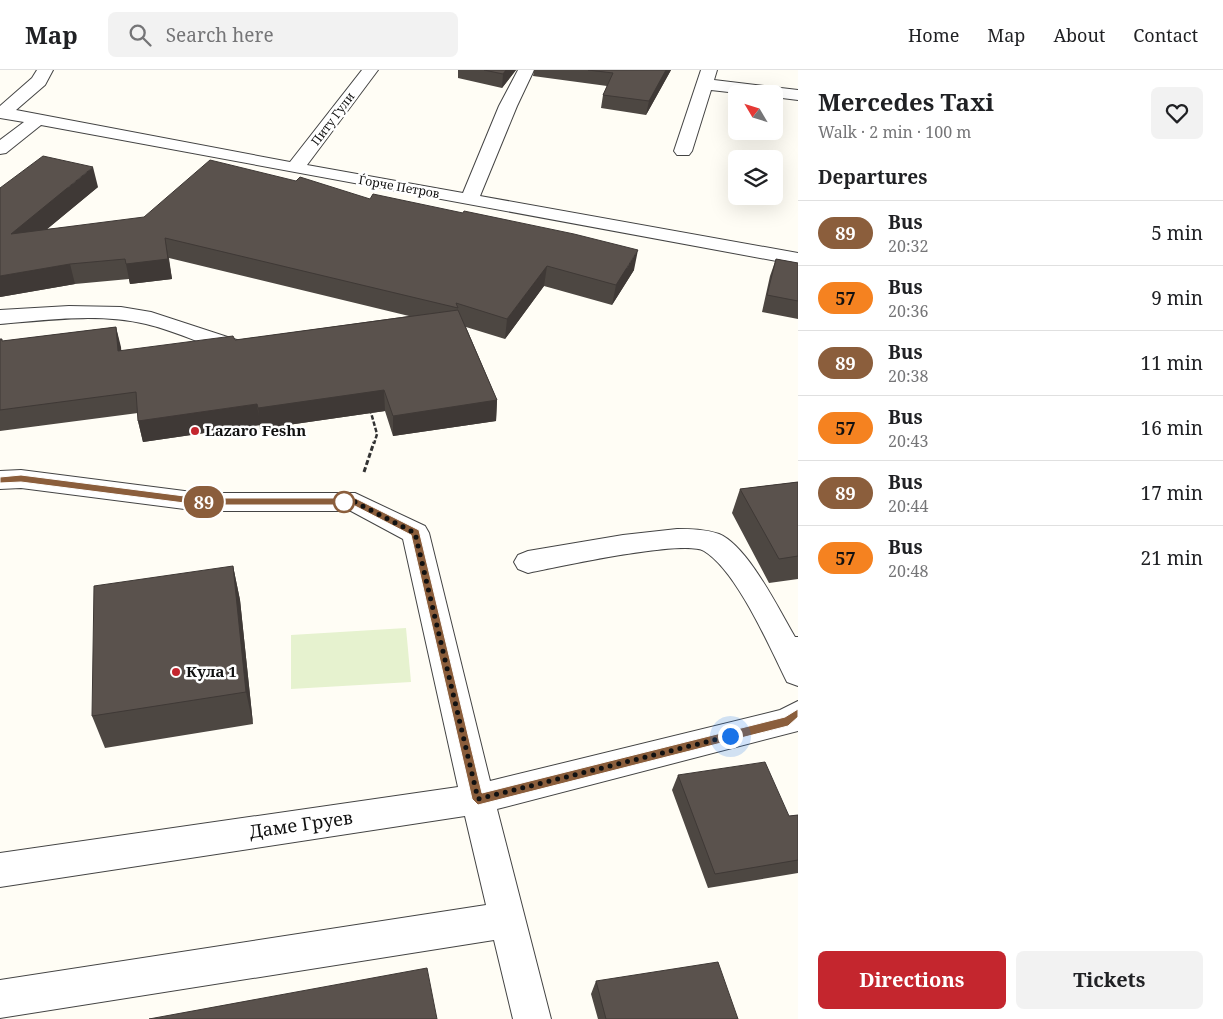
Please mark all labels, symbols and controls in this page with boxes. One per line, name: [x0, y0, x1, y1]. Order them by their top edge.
search box: [108, 12, 458, 57]
text: Map: [25, 18, 78, 51]
icon: search: [126, 21, 154, 49]
text: Search here: [166, 22, 274, 48]
text: Home: [908, 23, 959, 47]
text: Map: [987, 23, 1025, 47]
text: About: [1053, 23, 1105, 47]
text: Contact: [1133, 23, 1198, 47]
north arrow: [728, 85, 782, 140]
map controls: [728, 85, 783, 205]
text: Mercedes Taxi: [818, 85, 994, 118]
button: heart: [1151, 87, 1203, 139]
street label: Питу Гули: [307, 88, 358, 149]
text: Walk · 2 min · 100 m: [818, 121, 971, 143]
button: layers: [728, 150, 783, 205]
text: Departures: [818, 164, 927, 190]
street label: Ѓорче Петров: [357, 171, 441, 202]
text: Bus: [888, 209, 923, 235]
text: 5 min: [1151, 220, 1203, 246]
text: 89: [835, 221, 856, 245]
text: 20:32: [888, 235, 928, 257]
text: Bus: [888, 274, 923, 300]
text: 9 min: [1151, 285, 1203, 311]
text: 57: [835, 286, 856, 310]
text: 20:36: [888, 300, 928, 322]
text: Bus: [888, 339, 923, 365]
text: 11 min: [1141, 350, 1203, 376]
text: 89: [835, 351, 856, 375]
text: 20:38: [888, 365, 928, 387]
text: Bus: [888, 404, 923, 430]
text: 16 min: [1141, 415, 1203, 441]
text: 57: [835, 416, 856, 440]
place label: Lazaro Feshn: [205, 420, 306, 440]
marker: Lazaro Feshn: [189, 425, 201, 437]
text: 20:43: [888, 430, 928, 452]
text: Bus: [888, 469, 923, 495]
text: 17 min: [1141, 480, 1203, 506]
text: 89: [835, 481, 856, 505]
line badge: 89: [182, 486, 226, 518]
text: 89: [194, 490, 214, 514]
unlabelled marker: [333, 491, 355, 513]
text: 20:44: [888, 495, 928, 517]
text: Bus: [888, 534, 923, 560]
text: 21 min: [1141, 545, 1203, 571]
text: 57: [835, 546, 856, 570]
text: 20:48: [888, 560, 928, 582]
place label: Кула 1: [186, 661, 237, 681]
marker: Кула 1: [170, 666, 182, 678]
your location: [718, 724, 743, 749]
street label: Даме Груев: [248, 805, 354, 843]
button: Directions: [818, 951, 1006, 1009]
button: Tickets: [1016, 951, 1203, 1009]

